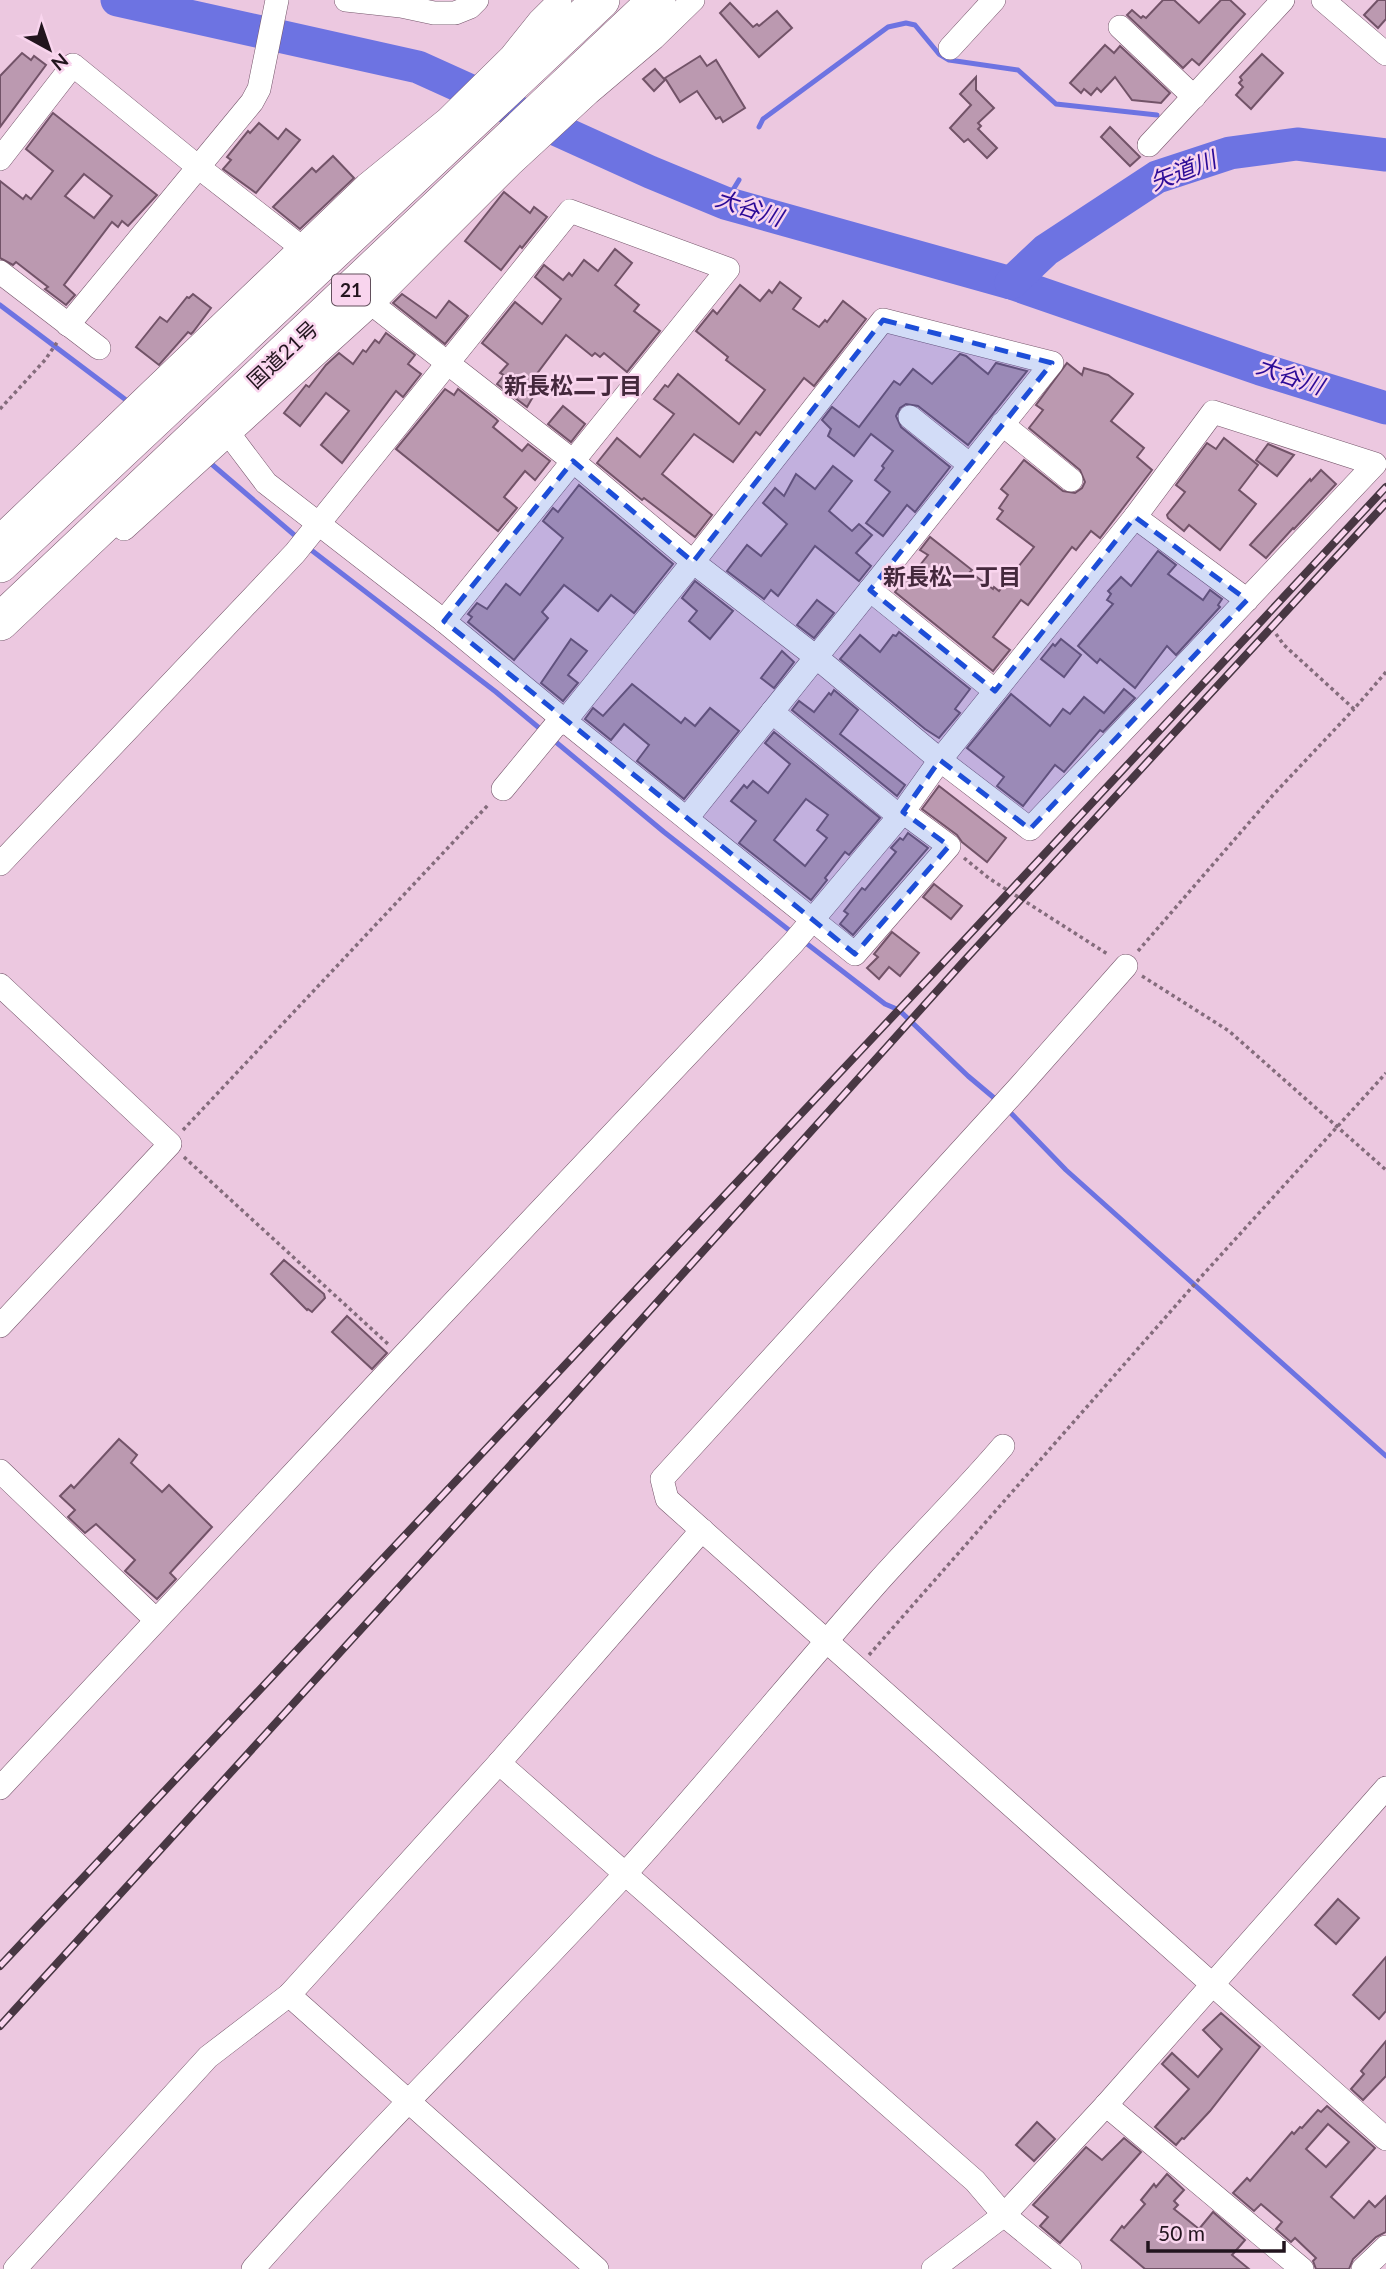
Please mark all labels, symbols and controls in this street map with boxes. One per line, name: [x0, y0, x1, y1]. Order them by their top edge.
north arrow: [14, 14, 84, 84]
text: N: [47, 49, 73, 76]
water label: 矢道川: [1145, 144, 1223, 196]
water label: 大谷川: [712, 183, 789, 232]
road number: 21: [332, 274, 370, 306]
street label: 国道21号: [242, 315, 322, 393]
water label: 大谷川: [1253, 351, 1330, 401]
district label: 新長松二丁目: [504, 371, 642, 399]
district label: 新長松一丁目: [883, 562, 1021, 590]
scale bar: [1148, 2210, 1284, 2254]
text: 50 m: [1158, 2220, 1205, 2245]

